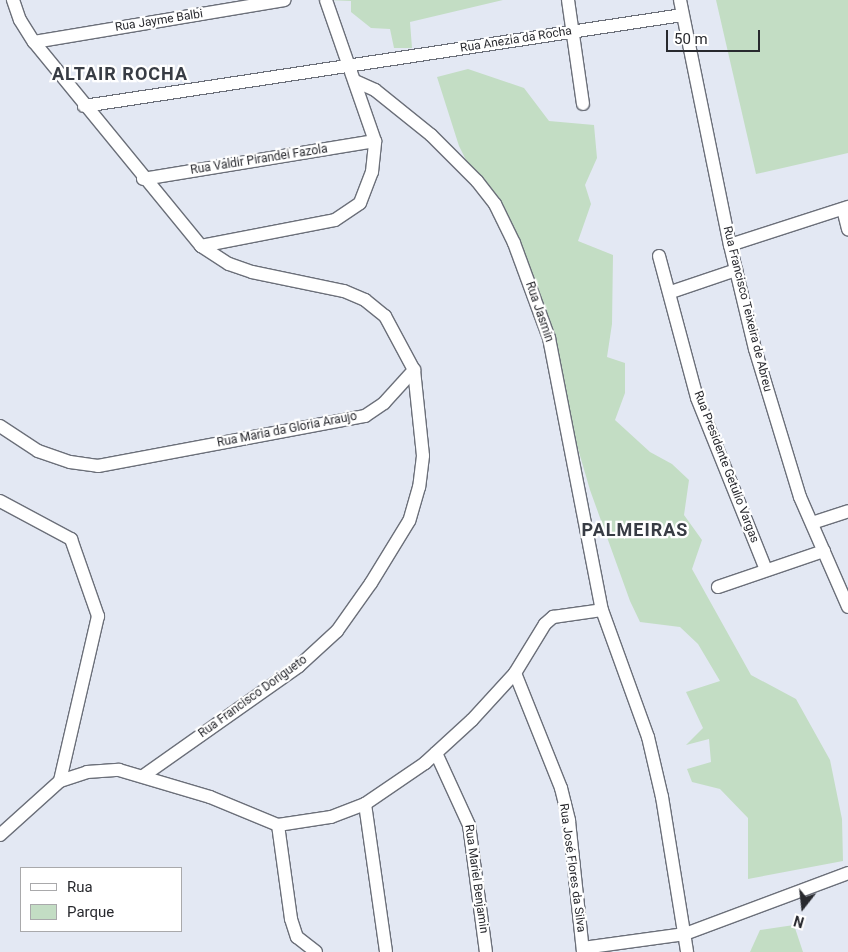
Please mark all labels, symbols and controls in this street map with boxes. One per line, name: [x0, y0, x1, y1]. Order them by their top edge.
street label: Rua Jayme Balbi: [114, 7, 204, 35]
scale bar: [668, 20, 762, 52]
street label: Rua Anezia da Rocha: [459, 24, 573, 56]
text: 50 m: [674, 30, 708, 48]
district label: ALTAIR ROCHA: [50, 63, 190, 85]
street label: Rua Valdir Pirandei Fazola: [189, 142, 329, 178]
street label: Rua Francisco Teixeira de Abreu: [719, 225, 775, 393]
street label: Rua Jasmin: [522, 280, 556, 344]
street label: Rua Presidente Getulio Vargas: [690, 389, 762, 545]
street label: Rua Maria da Gloria Araujo: [216, 409, 358, 451]
district label: PALMEIRAS: [580, 519, 690, 541]
street label: Rua Francisco Dorigueto: [196, 653, 310, 741]
street label: Rua José Flores da Silva: [556, 803, 588, 933]
street label: Rua Mariel Benjamin: [461, 824, 491, 934]
legend: [20, 867, 182, 932]
text: Rua: [67, 878, 93, 896]
north arrow: [778, 882, 828, 932]
text: Parque: [67, 903, 114, 921]
text: N: [792, 912, 806, 930]

